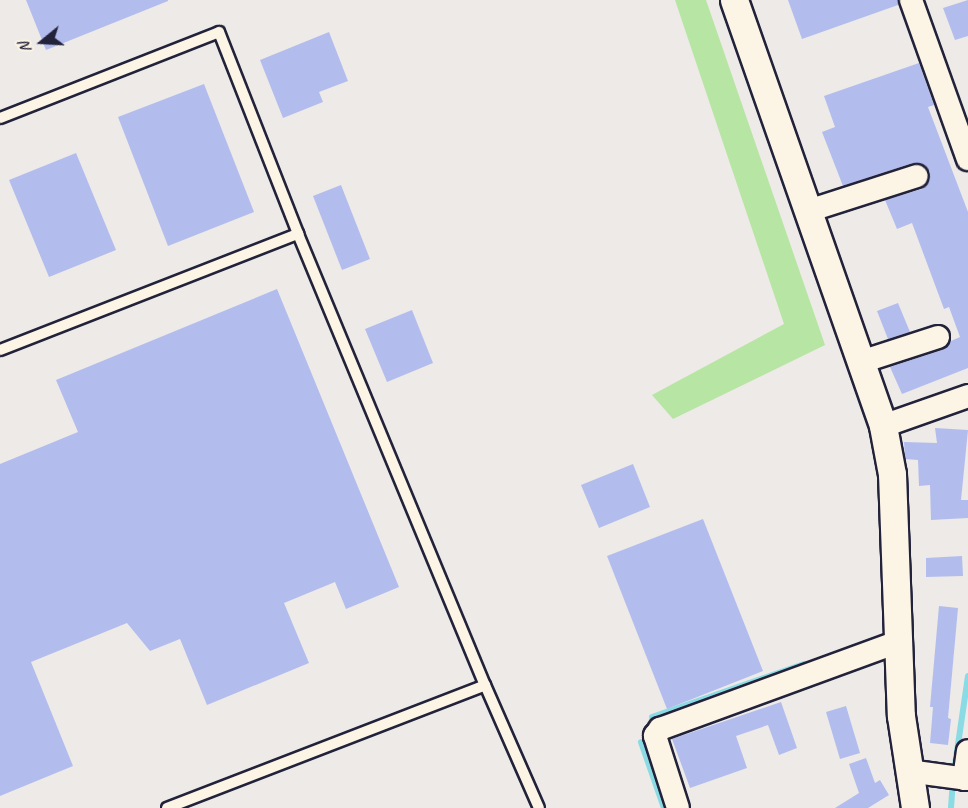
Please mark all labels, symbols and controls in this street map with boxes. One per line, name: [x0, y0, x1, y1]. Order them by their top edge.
north arrow: [12, 12, 72, 72]
text: N: [14, 40, 36, 55]

